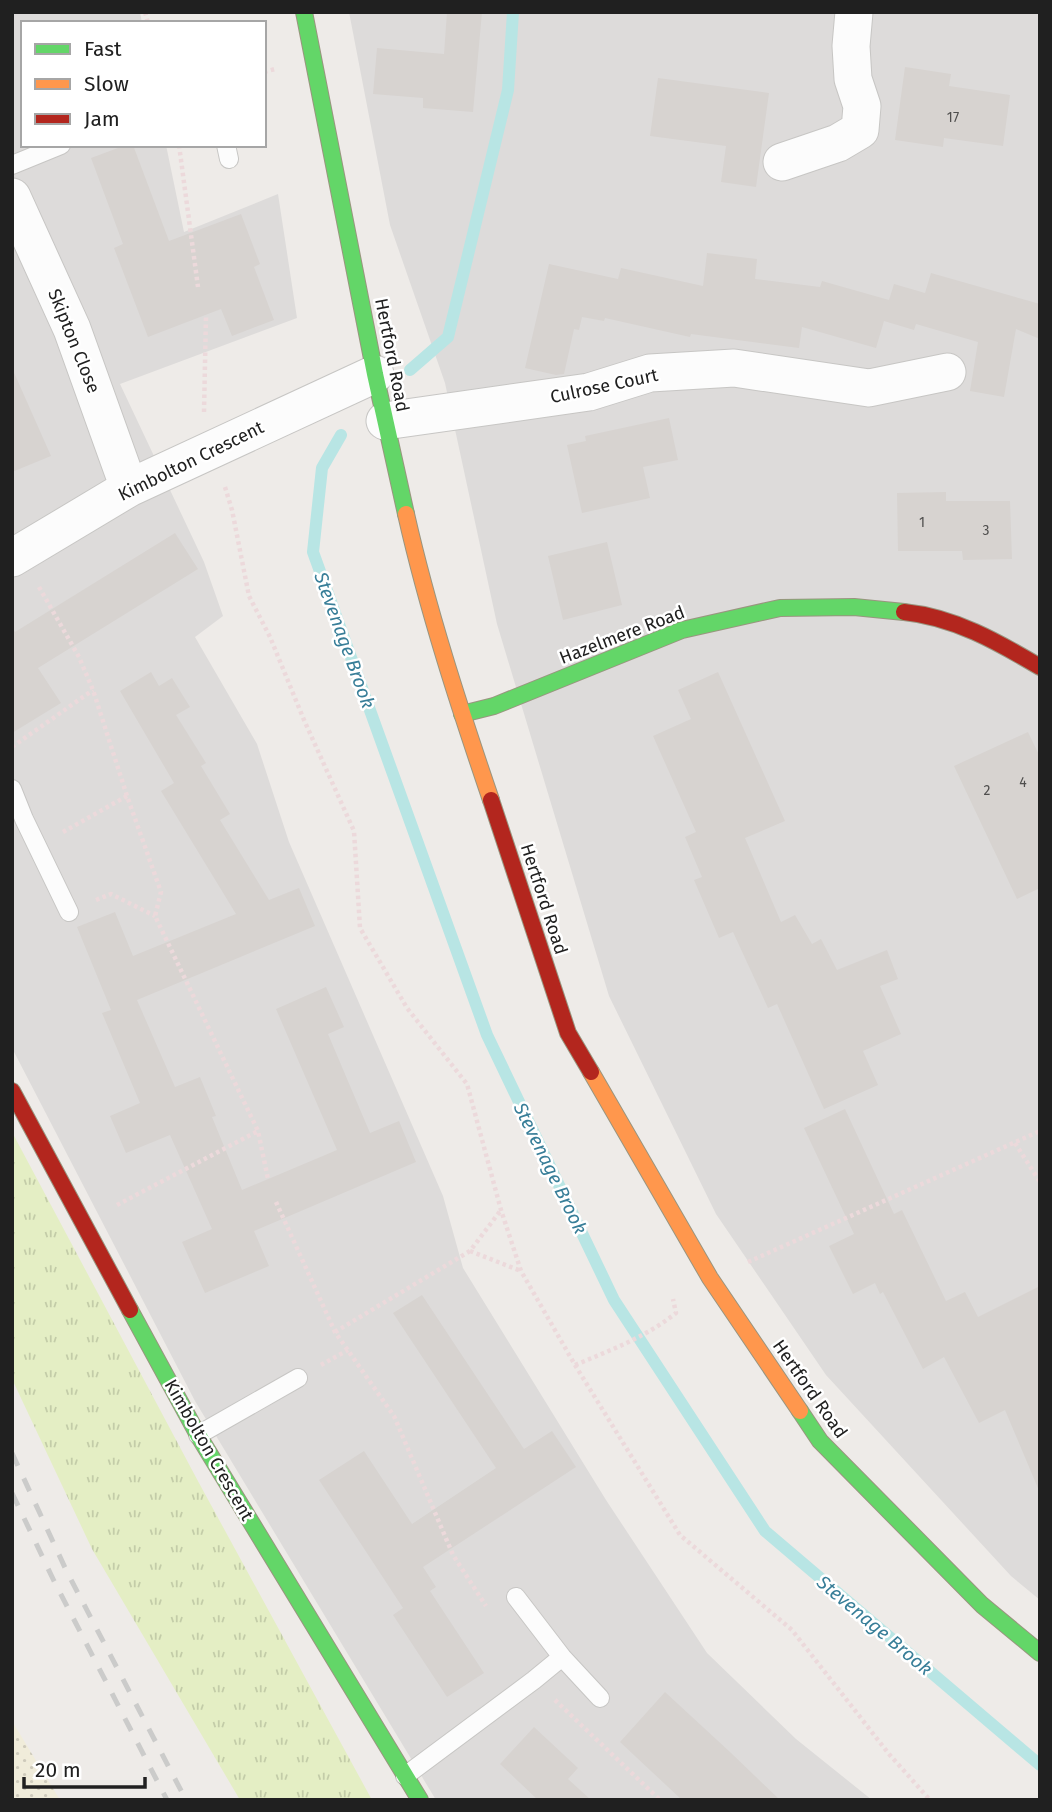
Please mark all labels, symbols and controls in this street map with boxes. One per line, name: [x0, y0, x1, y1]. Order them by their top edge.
legend: [21, 21, 266, 147]
text: Fast: [84, 36, 122, 62]
text: Slow: [84, 71, 129, 97]
text: Jam: [84, 106, 120, 132]
house number: 17: [947, 109, 959, 126]
street label: Skipton Close: [43, 286, 105, 396]
street label: Hertford Road: [370, 296, 414, 414]
street label: Culrose Court: [548, 364, 660, 408]
street label: Kimbolton Crescent: [115, 416, 268, 506]
house number: 1: [919, 514, 925, 531]
house number: 3: [983, 522, 990, 539]
water label: Stevenage Brook: [309, 568, 380, 711]
street label: Hazelmere Road: [556, 601, 688, 669]
house number: 4: [1019, 774, 1027, 791]
house number: 2: [984, 782, 991, 799]
street label: Hertford Road: [516, 841, 572, 957]
water label: Stevenage Brook: [508, 1098, 592, 1238]
street label: Hertford Road: [768, 1335, 852, 1443]
street label: Kimbolton Crescent: [160, 1376, 259, 1525]
water label: Stevenage Brook: [812, 1570, 937, 1680]
scale bar: [24, 1745, 145, 1789]
text: 20 m: [35, 1757, 81, 1783]

